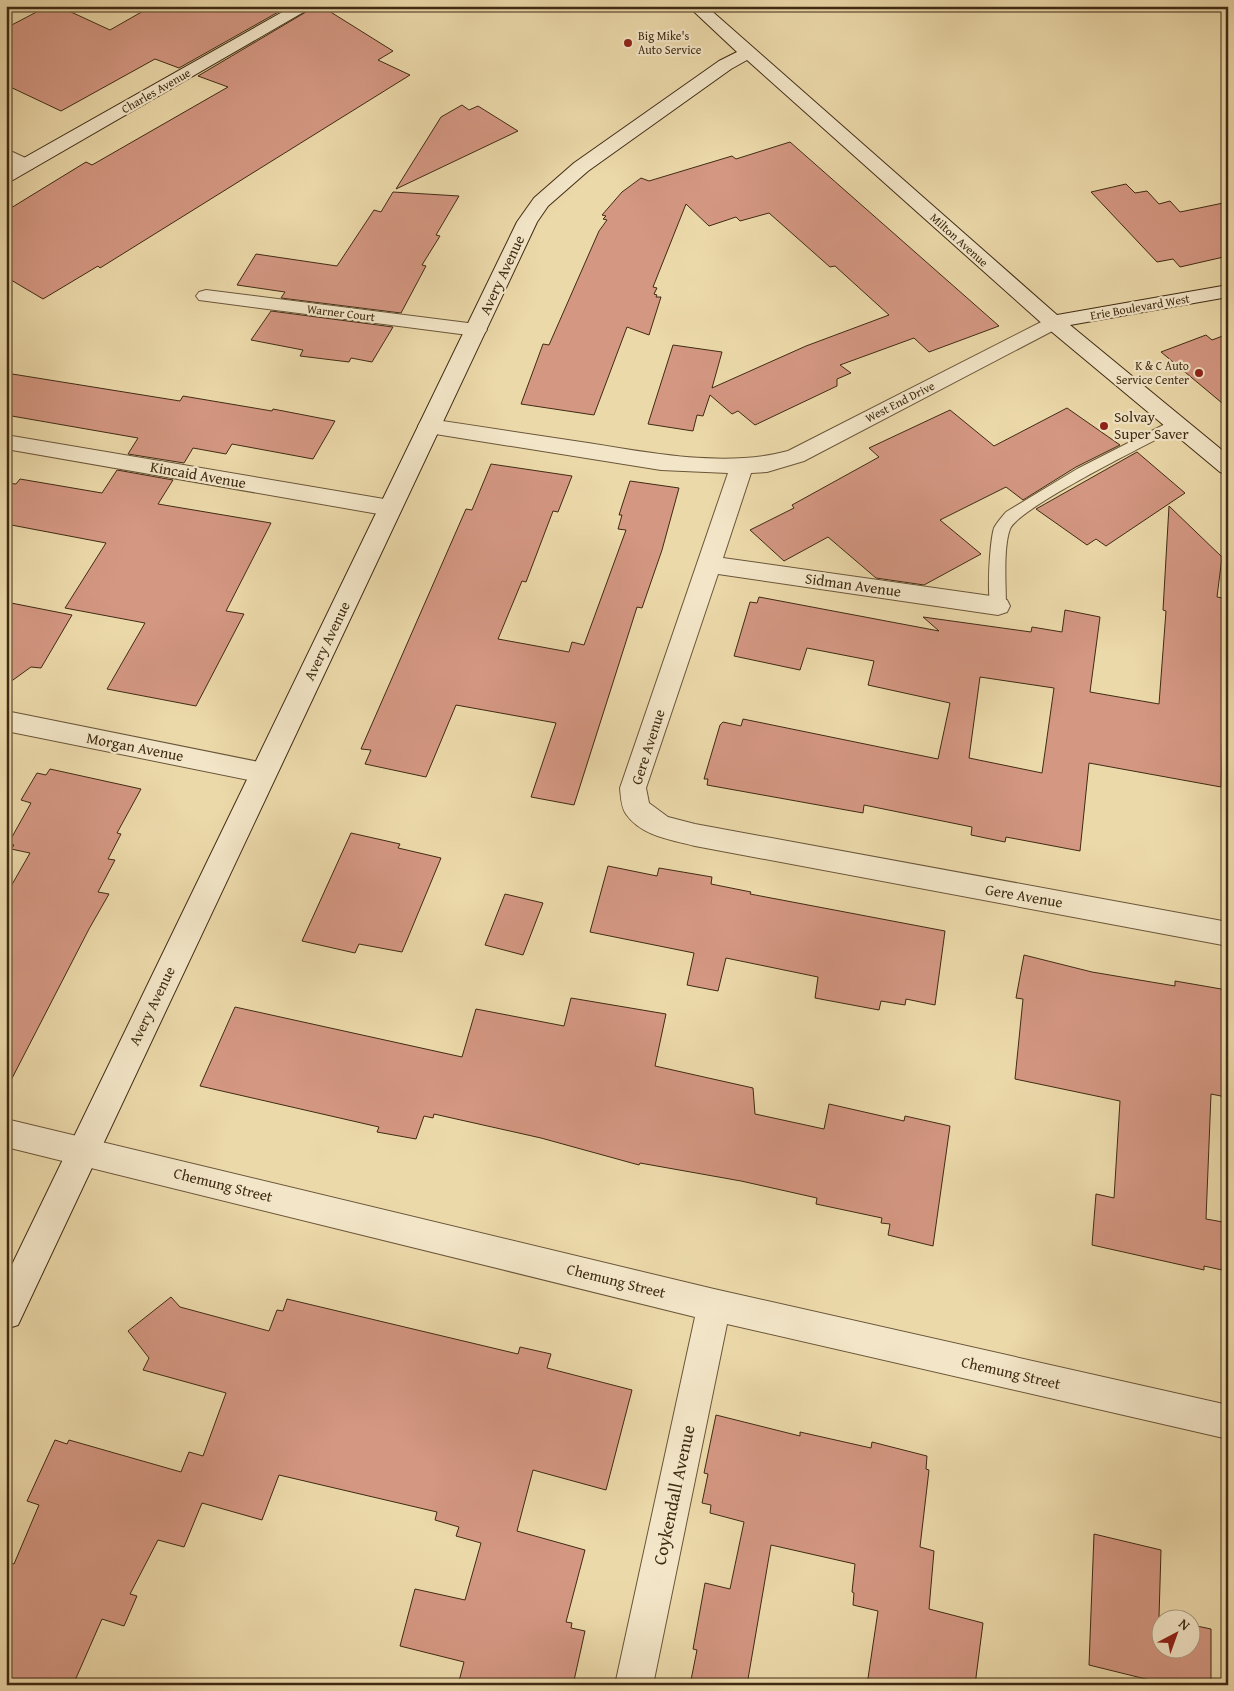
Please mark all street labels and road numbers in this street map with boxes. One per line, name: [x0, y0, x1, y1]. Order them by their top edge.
street label: Charles Avenue: [118, 64, 194, 117]
street label: Milton Avenue: [926, 209, 992, 271]
street label: Avery Avenue: [474, 232, 529, 318]
street label: Erie Boulevard West: [1089, 289, 1192, 324]
street label: Warner Court: [306, 300, 377, 325]
street label: West End Drive: [862, 377, 938, 426]
street label: Kincaid Avenue: [149, 456, 248, 493]
street label: Sidman Avenue: [804, 567, 902, 602]
street label: Avery Avenue: [298, 598, 355, 684]
street label: Gere Avenue: [625, 706, 670, 787]
street label: Morgan Avenue: [85, 727, 185, 766]
street label: Gere Avenue: [984, 878, 1064, 913]
street label: Avery Avenue: [123, 963, 180, 1049]
street label: Chemung Street: [172, 1162, 275, 1207]
street label: Chemung Street: [565, 1258, 668, 1303]
street label: Chemung Street: [959, 1351, 1063, 1394]
street label: Coykendall Avenue: [645, 1422, 702, 1568]

